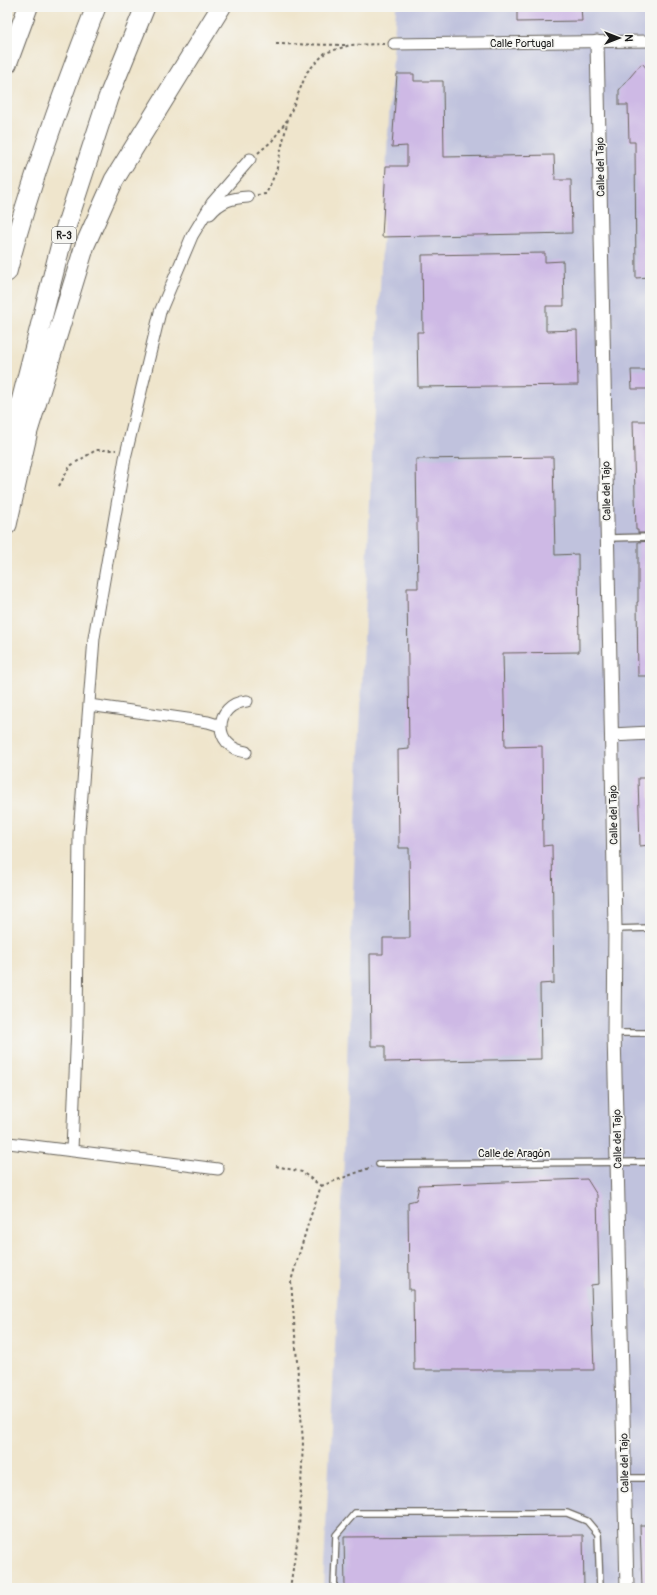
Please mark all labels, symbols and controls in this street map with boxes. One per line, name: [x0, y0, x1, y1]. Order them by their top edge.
north arrow: [599, 18, 639, 58]
text: N: [622, 34, 635, 42]
street label: Calle Portugal: [490, 37, 554, 50]
street label: Calle del Tajo: [593, 137, 608, 197]
road number: R-3: [52, 227, 76, 243]
street label: Calle del Tajo: [599, 461, 614, 521]
street label: Calle del Tajo: [606, 785, 621, 845]
street label: Calle del Tajo: [610, 1109, 625, 1169]
street label: Calle de Aragón: [478, 1147, 550, 1160]
street label: Calle del Tajo: [617, 1433, 632, 1493]

